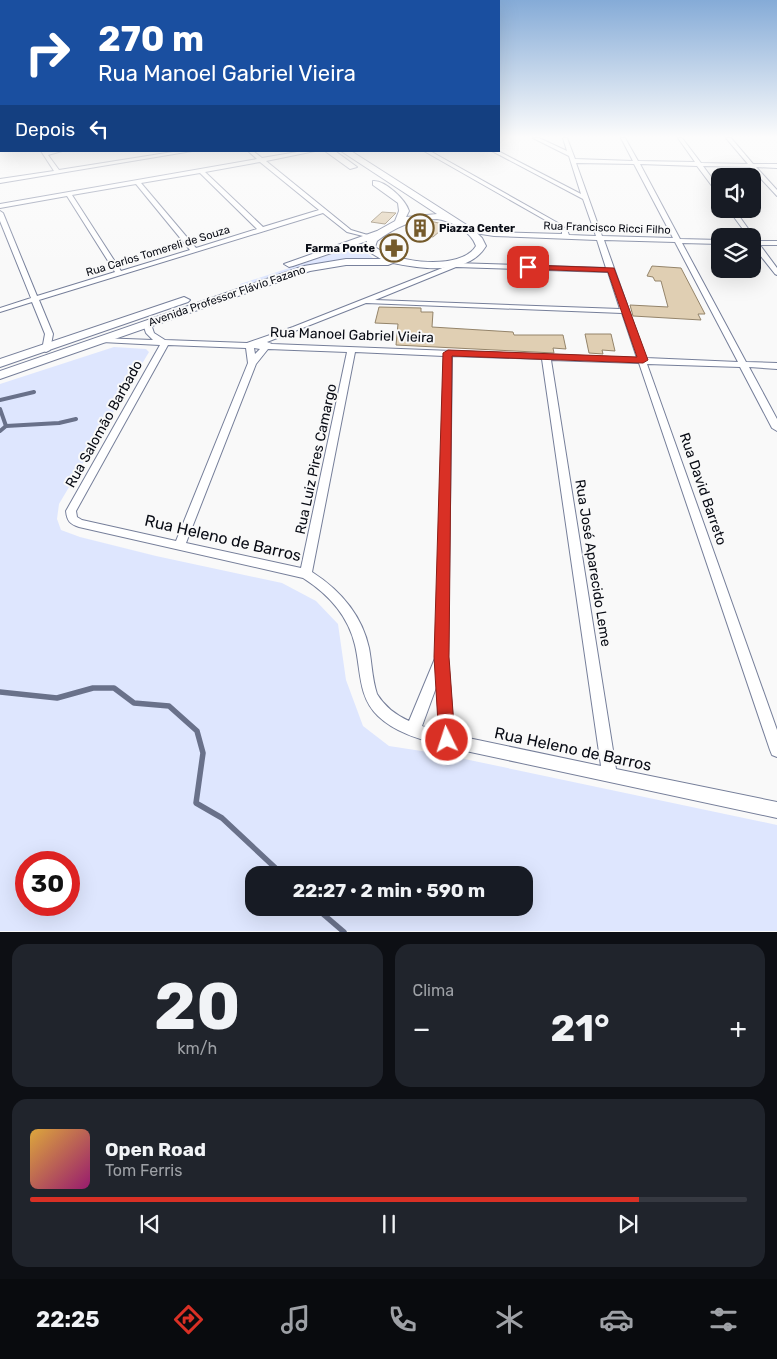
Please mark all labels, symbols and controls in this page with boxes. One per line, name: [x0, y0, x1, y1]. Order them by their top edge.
text: 270 m: [98, 18, 204, 60]
icon: right: [15, 20, 80, 85]
text: Rua Manoel Gabriel Vieira: [98, 60, 356, 87]
icon: left: [85, 115, 113, 143]
text: Depois: [15, 118, 75, 141]
map controls: [711, 168, 761, 278]
button: sound: [711, 168, 761, 218]
building icon: Piazza Center: [405, 213, 435, 243]
street label: Rua Francisco Ricci Filho: [543, 219, 671, 237]
place label: Piazza Center: [439, 222, 515, 235]
street label: Rua Carlos Tomereli de Souza: [84, 223, 232, 279]
button: layers: [711, 228, 761, 278]
pharmacy icon: Farma Ponte: [379, 233, 409, 263]
place label: Farma Ponte: [305, 242, 375, 255]
pin: [507, 246, 549, 288]
icon: arrive: [514, 253, 542, 281]
street label: Avenida Professor Flávio Fazano: [147, 263, 307, 329]
street label: Rua Manoel Gabriel Vieira: [270, 324, 434, 346]
street label: Rua Salomão Barbado: [62, 357, 146, 491]
street label: Rua Luiz Pires Camargo: [292, 382, 340, 536]
street label: Rua David Barreto: [676, 431, 730, 547]
street label: Rua José Aparecido Leme: [571, 478, 615, 648]
street label: Rua Heleno de Barros: [143, 511, 303, 565]
position arrow: [420, 713, 472, 765]
street label: Rua Heleno de Barros: [493, 723, 653, 775]
speed limit sign: 30: [15, 851, 80, 916]
text: 22:27 · 2 min · 590 m: [293, 879, 485, 902]
text: 20: [154, 968, 240, 1045]
text: Clima: [413, 981, 454, 1000]
text: 21°: [551, 1005, 610, 1051]
text: −: [413, 1012, 431, 1045]
text: +: [730, 1012, 747, 1045]
text: km/h: [177, 1039, 217, 1058]
text: Open Road: [105, 1138, 206, 1161]
text: Tom Ferris: [105, 1161, 182, 1180]
icon: previous: [136, 1210, 164, 1238]
icon: pause: [375, 1210, 403, 1238]
icon: next: [614, 1210, 642, 1238]
icon: directions: [171, 1302, 206, 1337]
icon: music: [278, 1302, 313, 1337]
icon: phone: [385, 1302, 420, 1337]
icon: climate: [492, 1302, 527, 1337]
icon: car: [599, 1302, 634, 1337]
icon: filters: [706, 1302, 741, 1337]
text: 22:25: [36, 1306, 100, 1333]

